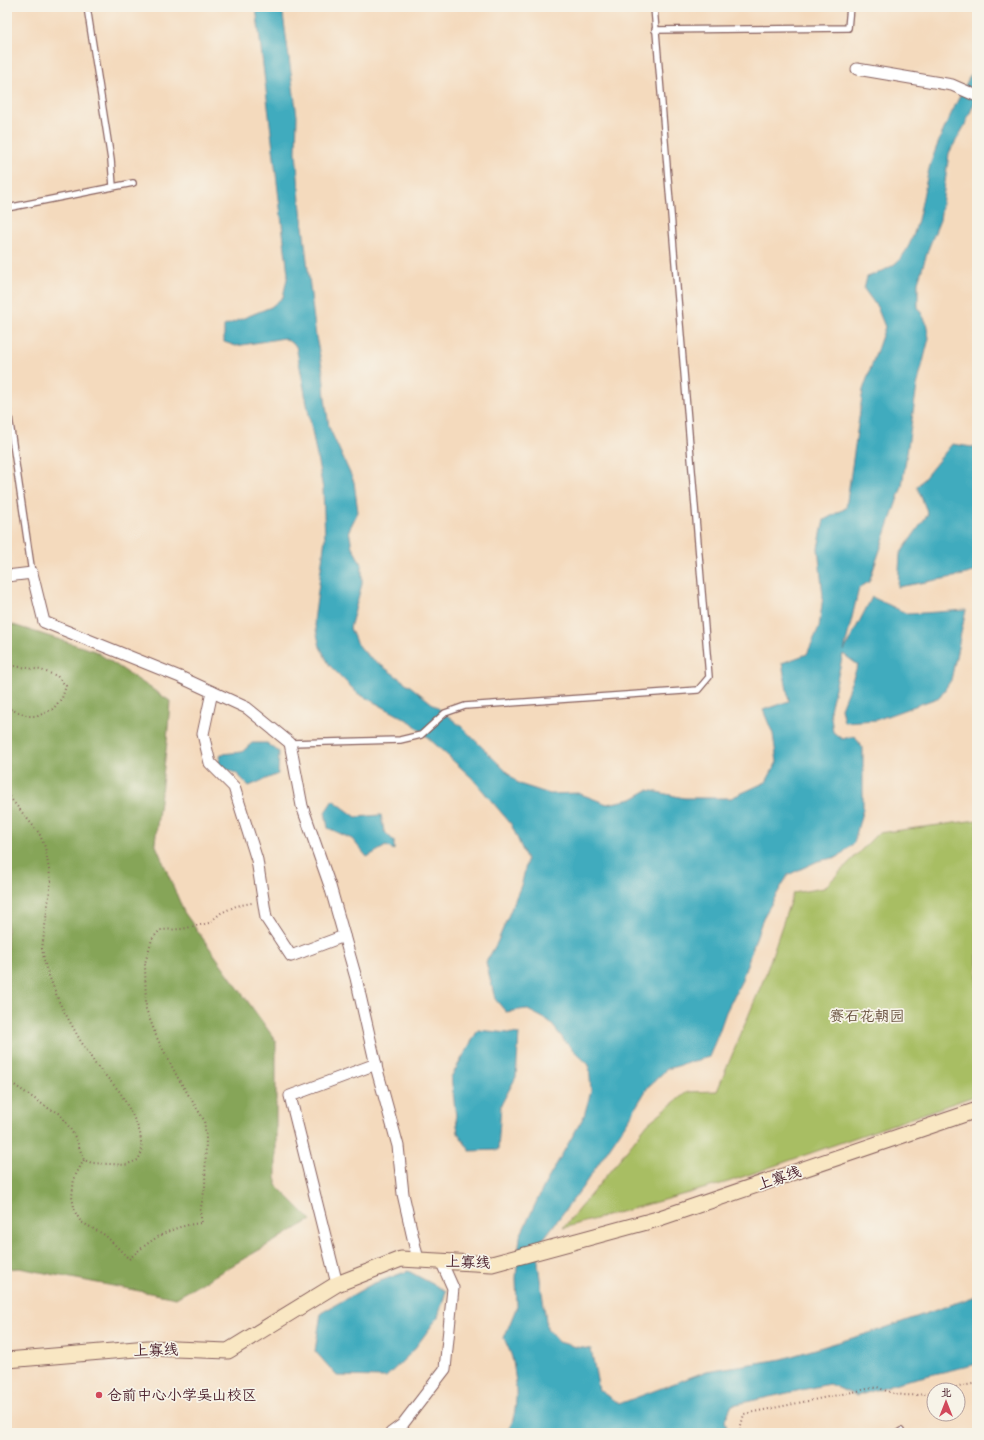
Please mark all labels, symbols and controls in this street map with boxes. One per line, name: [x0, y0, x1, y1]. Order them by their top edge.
park label: 赛石花朝园: [829, 1006, 905, 1026]
street label: 上寡线: [754, 1161, 804, 1195]
street label: 上寡线: [445, 1251, 491, 1273]
street label: 上寡线: [133, 1340, 179, 1360]
north arrow: [926, 1382, 966, 1422]
place label: 仓前中心小学吴山校区: [107, 1385, 257, 1405]
text: 北: [941, 1385, 952, 1400]
marker: 仓前中心小学吴山校区: [94, 1390, 104, 1400]

